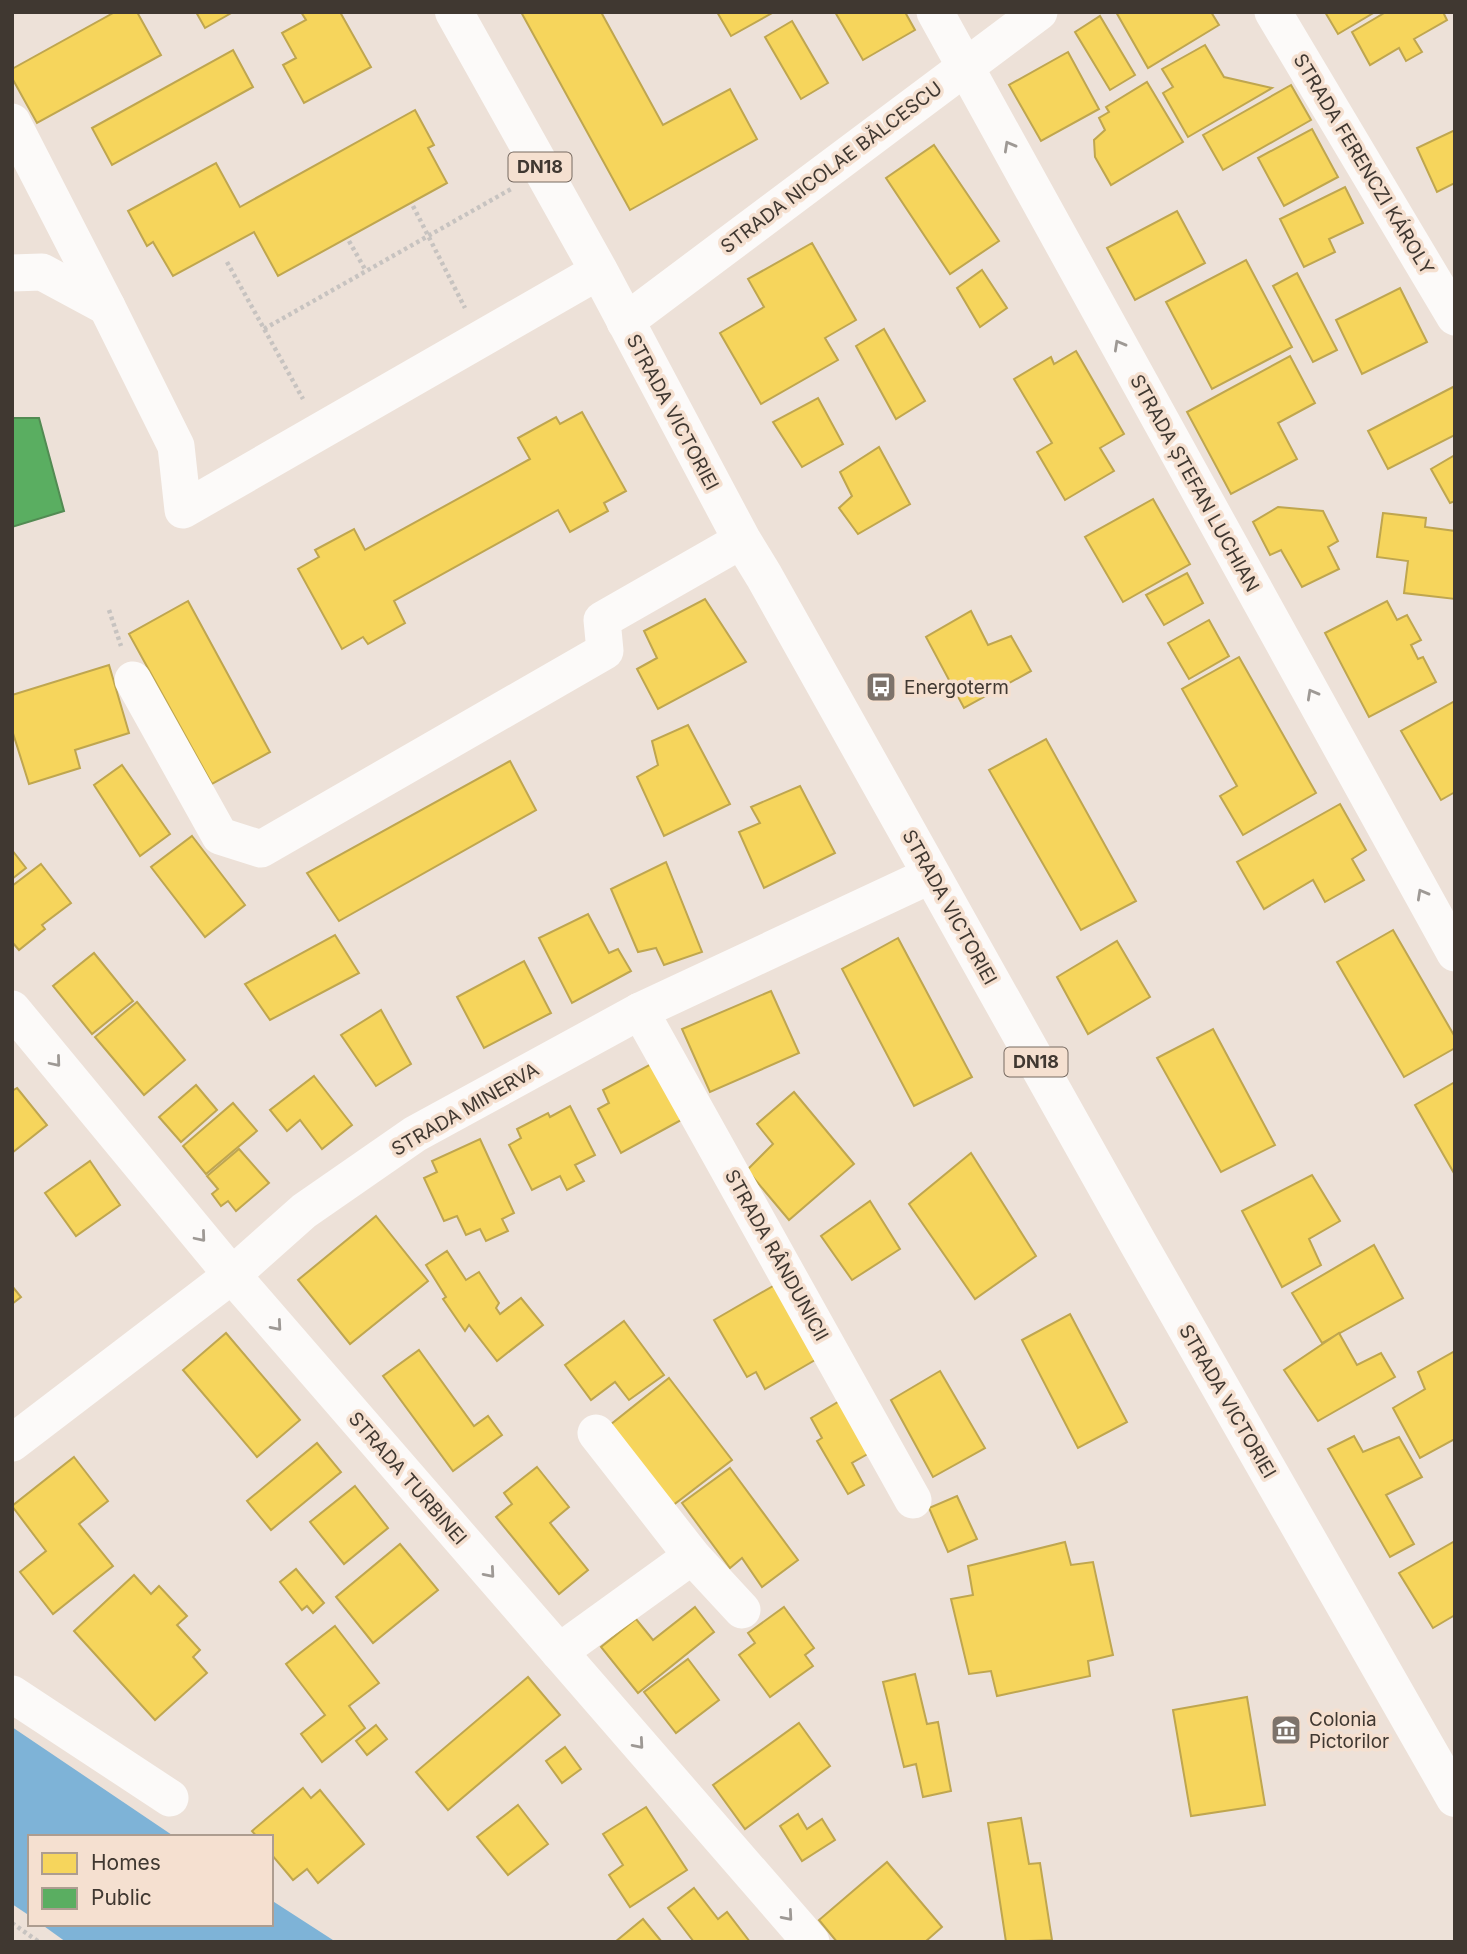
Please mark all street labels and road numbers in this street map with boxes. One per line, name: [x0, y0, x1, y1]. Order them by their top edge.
street label: STRADA FERENCZI KÁROLY: [1288, 49, 1440, 279]
street label: STRADA NICOLAE BĂLCESCU: [716, 76, 946, 258]
road number: DN18: [508, 152, 572, 182]
street label: STRADA VICTORIEI: [622, 330, 723, 494]
street label: STRADA ȘTEFAN LUCHIAN: [1125, 371, 1264, 596]
street label: STRADA VICTORIEI: [897, 826, 1002, 989]
road number: DN18: [1004, 1048, 1068, 1077]
street label: STRADA MINERVA: [388, 1058, 543, 1161]
street label: STRADA RÂNDUNICII: [720, 1166, 833, 1345]
street label: STRADA VICTORIEI: [1174, 1320, 1281, 1482]
street label: STRADA TURBINEI: [344, 1407, 472, 1549]

